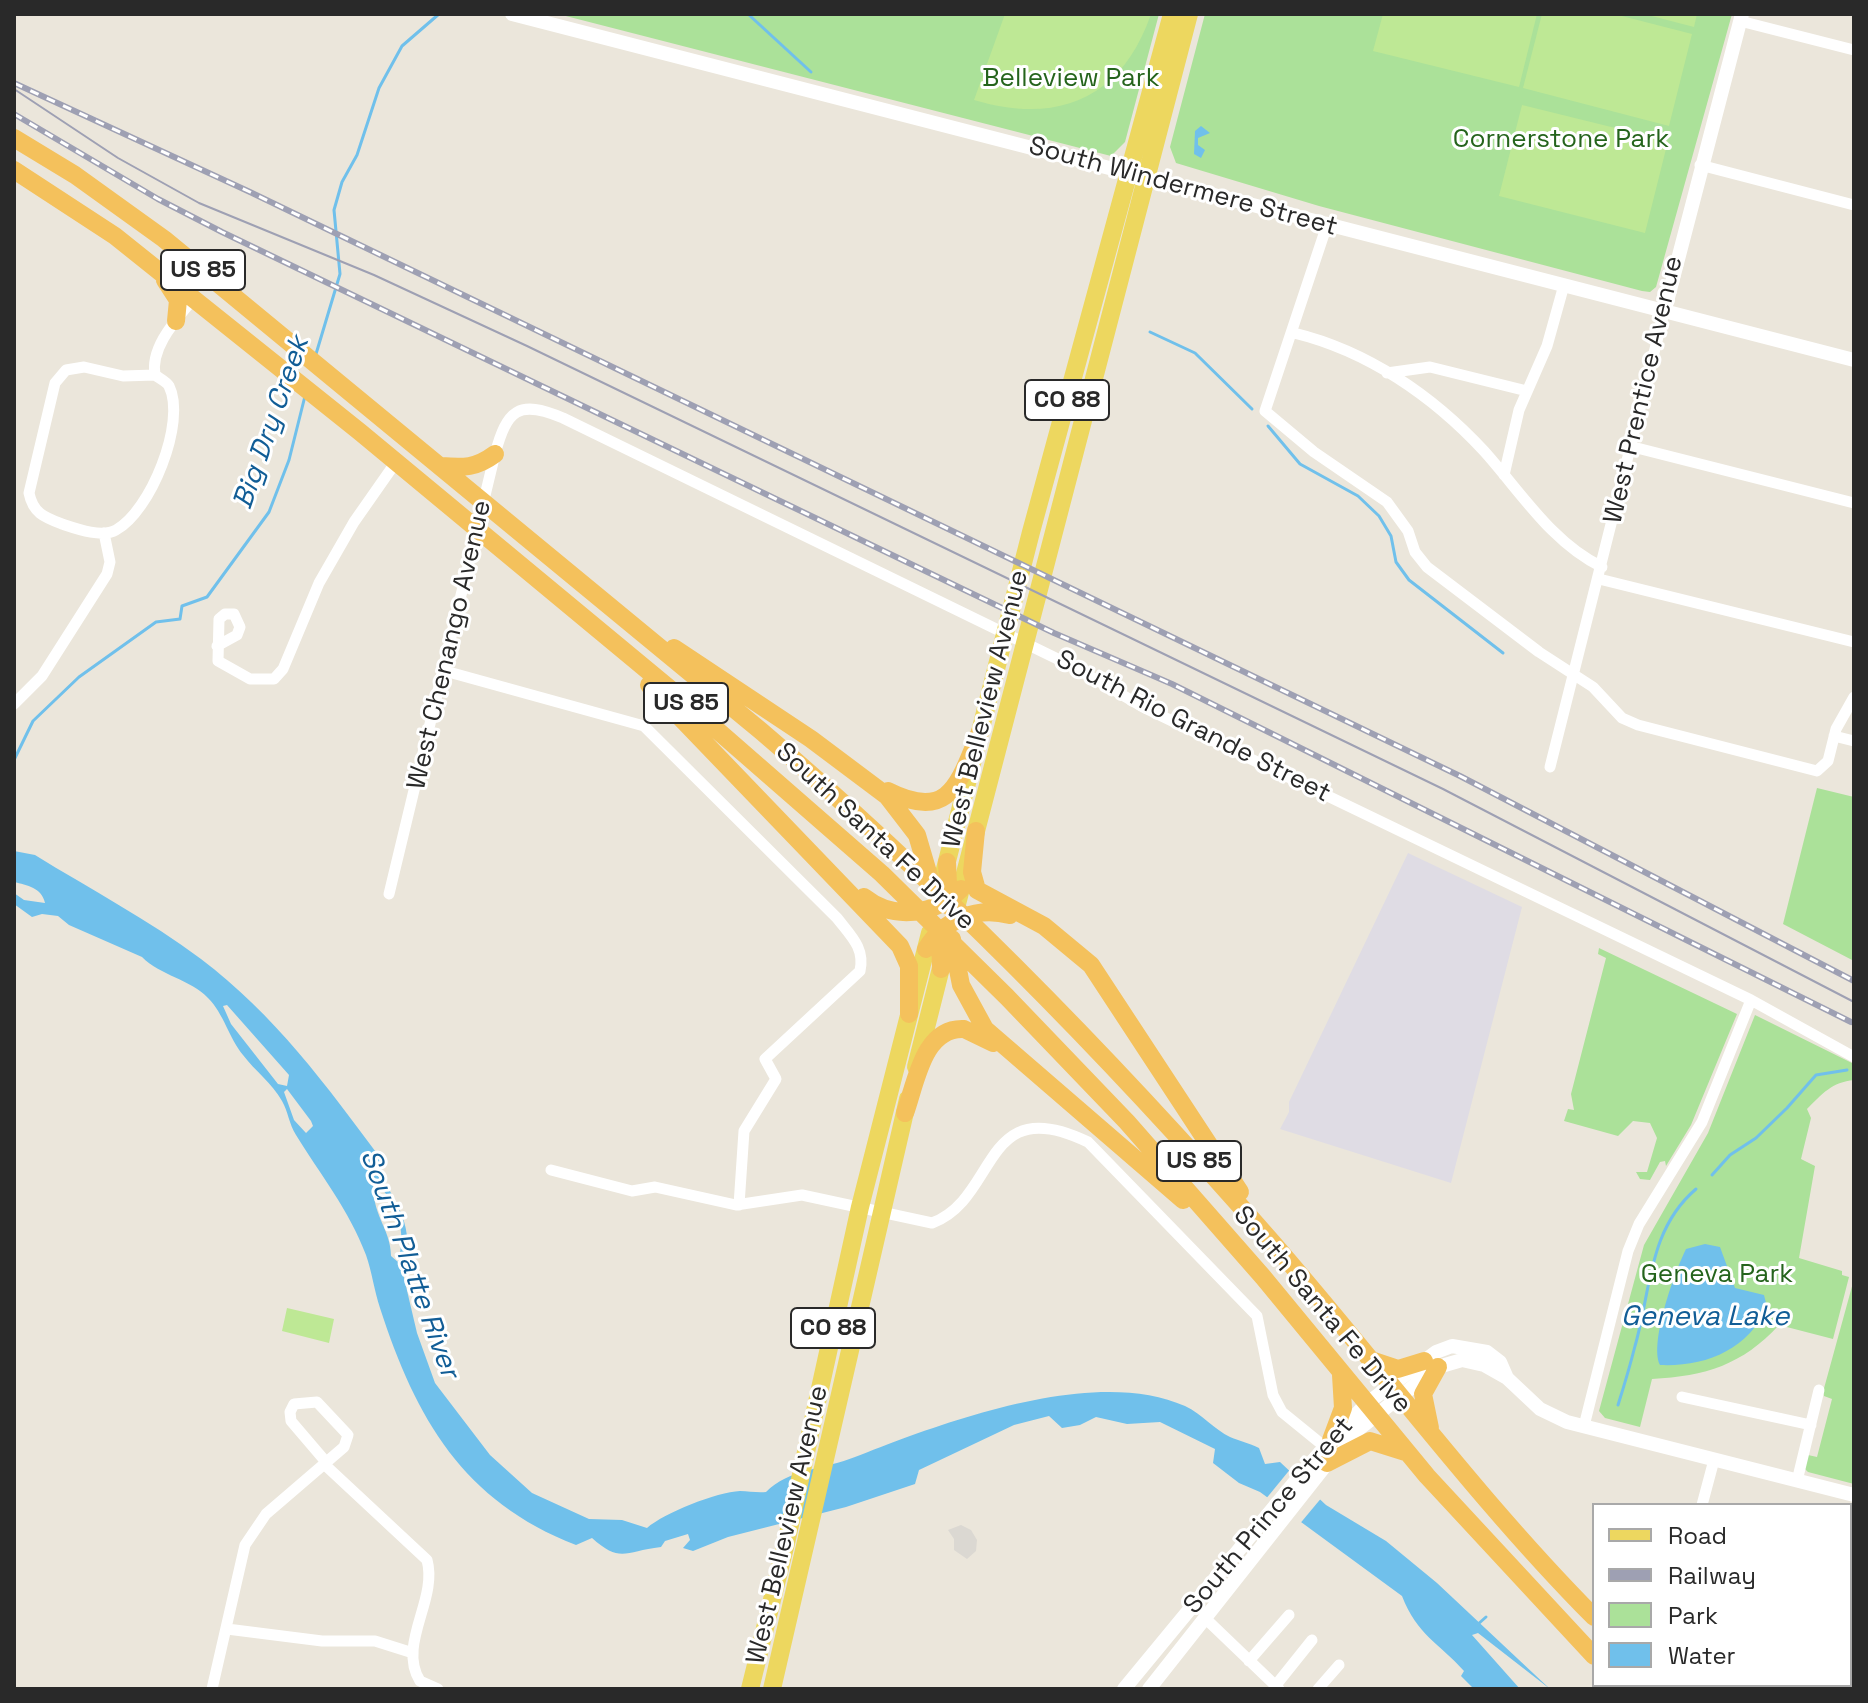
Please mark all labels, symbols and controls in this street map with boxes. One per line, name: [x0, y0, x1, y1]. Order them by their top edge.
park label: Belleview Park: [982, 63, 1160, 95]
park label: Cornerstone Park: [1453, 124, 1669, 156]
street label: South Windermere Street: [1025, 131, 1341, 243]
road number: US 85: [161, 250, 245, 290]
street label: West Prentice Avenue: [1598, 253, 1690, 527]
water label: Big Dry Creek: [227, 332, 317, 514]
road number: CO 88: [1025, 380, 1109, 420]
street label: West Chenango Avenue: [402, 497, 498, 793]
street label: West Belleview Avenue: [936, 567, 1036, 851]
street label: South Rio Grande Street: [1051, 644, 1335, 810]
road number: US 85: [644, 683, 728, 723]
street label: South Santa Fe Drive: [769, 737, 981, 937]
road number: US 85: [1157, 1141, 1241, 1181]
water label: South Platte River: [352, 1145, 466, 1383]
street label: South Santa Fe Drive: [1226, 1200, 1418, 1420]
park label: Geneva Park: [1641, 1259, 1793, 1291]
water label: Geneva Lake: [1621, 1300, 1789, 1334]
road number: CO 88: [791, 1308, 875, 1348]
street label: West Belleview Avenue: [741, 1383, 835, 1667]
street label: South Prince Street: [1178, 1411, 1360, 1621]
legend: [1592, 1503, 1852, 1687]
text: Road: [1668, 1520, 1727, 1551]
text: Railway: [1668, 1560, 1756, 1591]
text: Park: [1668, 1600, 1718, 1631]
text: Water: [1668, 1640, 1736, 1671]

